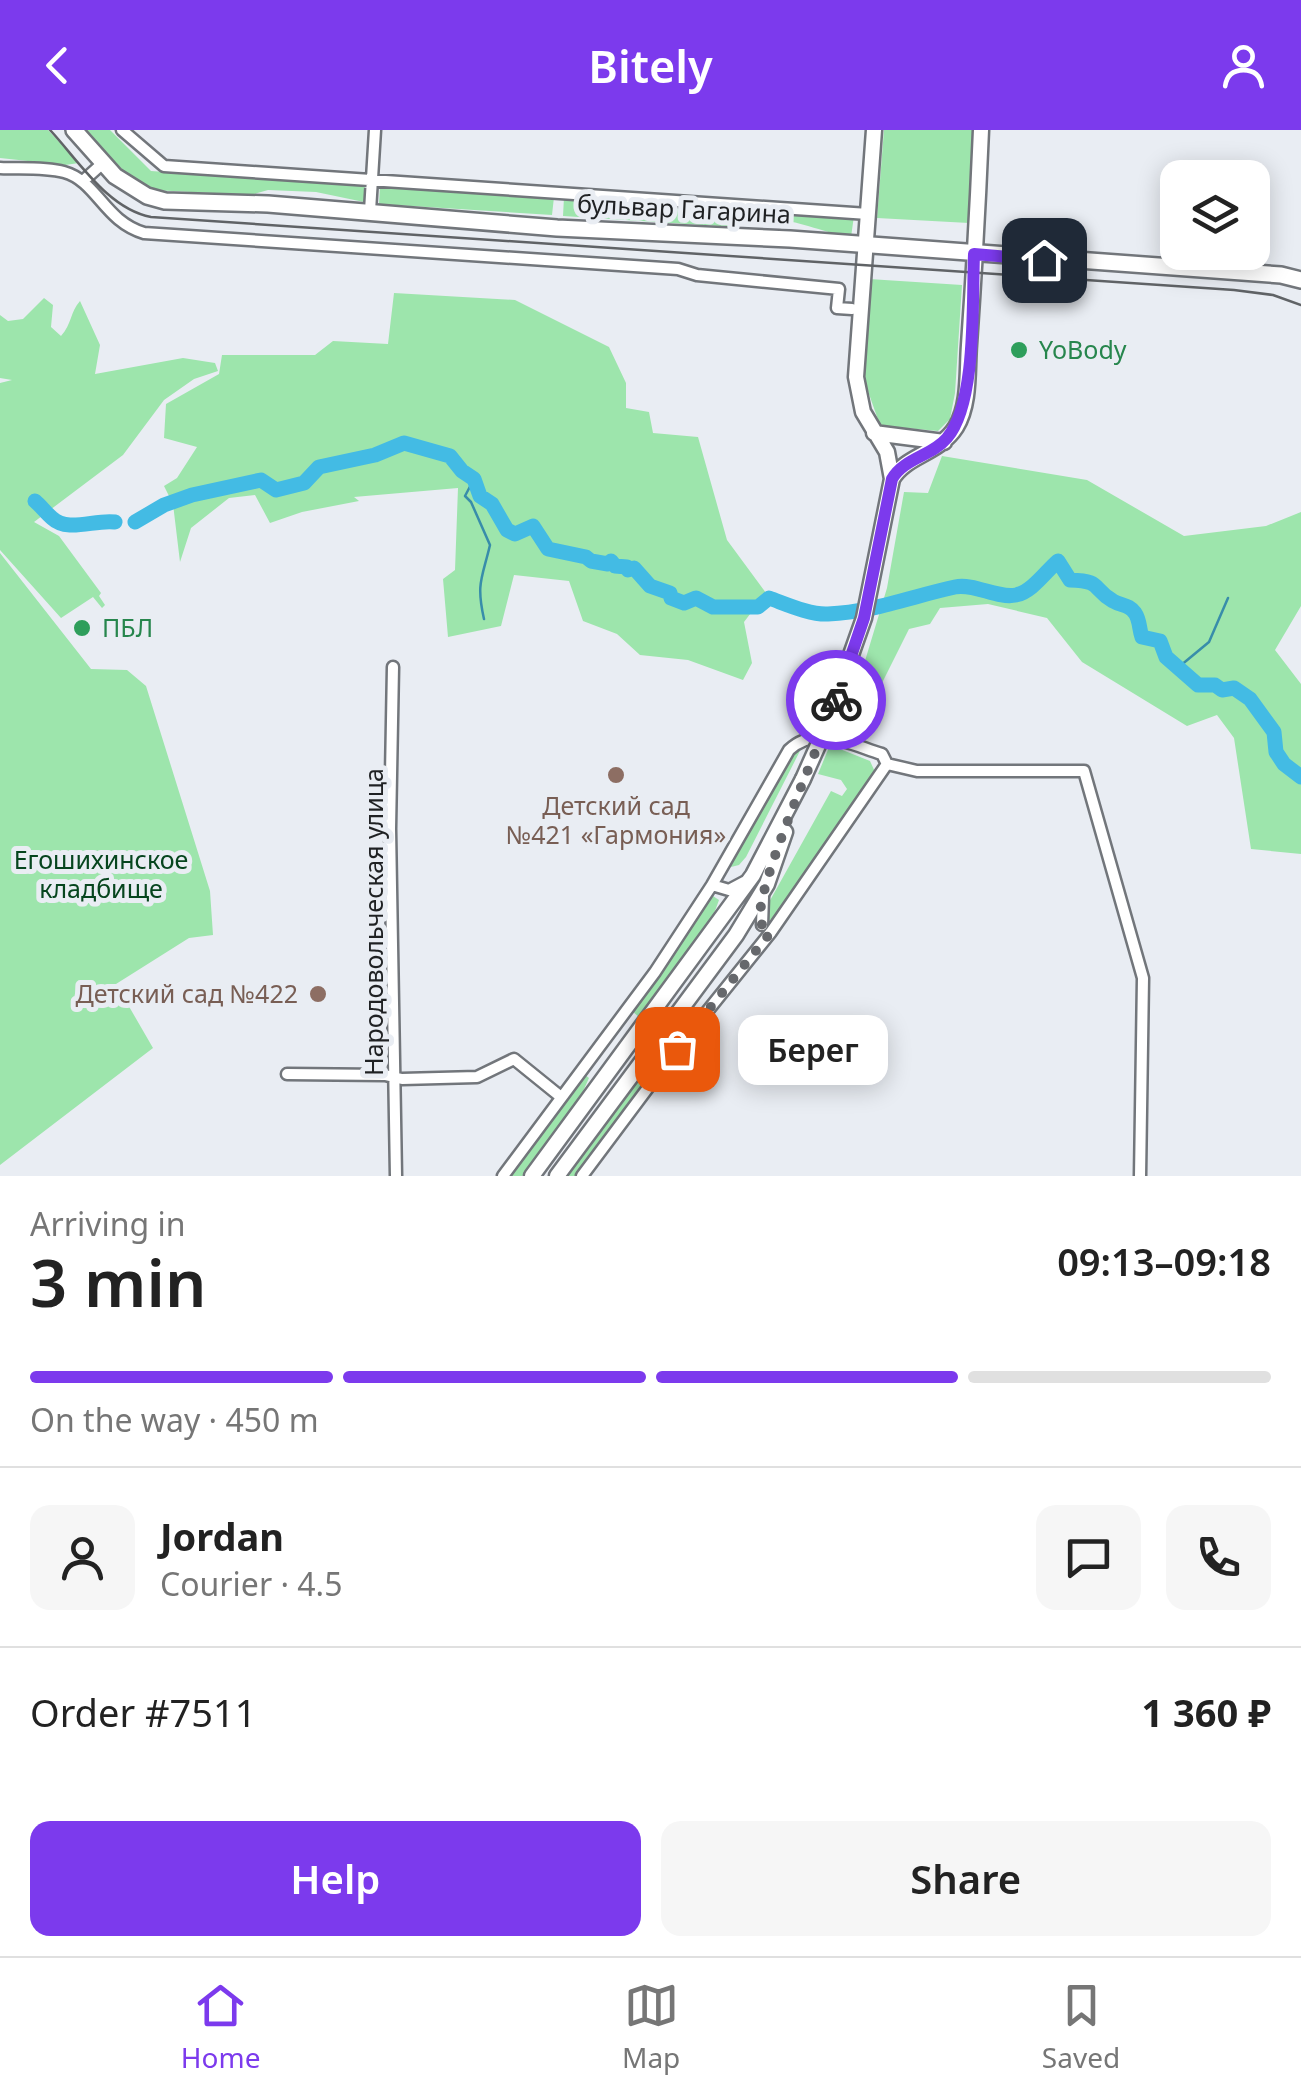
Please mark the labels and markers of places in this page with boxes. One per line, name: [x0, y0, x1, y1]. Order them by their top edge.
pin: [1002, 218, 1087, 303]
place label: YoBody: [1039, 332, 1127, 366]
marker: YoBody: [1008, 339, 1030, 361]
place label: ПБЛ: [102, 610, 153, 644]
marker: ПБЛ: [71, 617, 93, 639]
marker: Детский сад №421 «Гармония»: [605, 764, 627, 786]
place label: Детский сад №421 «Гармония»: [506, 788, 726, 851]
place label: Детский сад №422: [75, 976, 298, 1010]
marker: Детский сад №422: [307, 983, 329, 1005]
pin: [635, 1007, 720, 1092]
callout: Берег: [737, 1014, 887, 1084]

